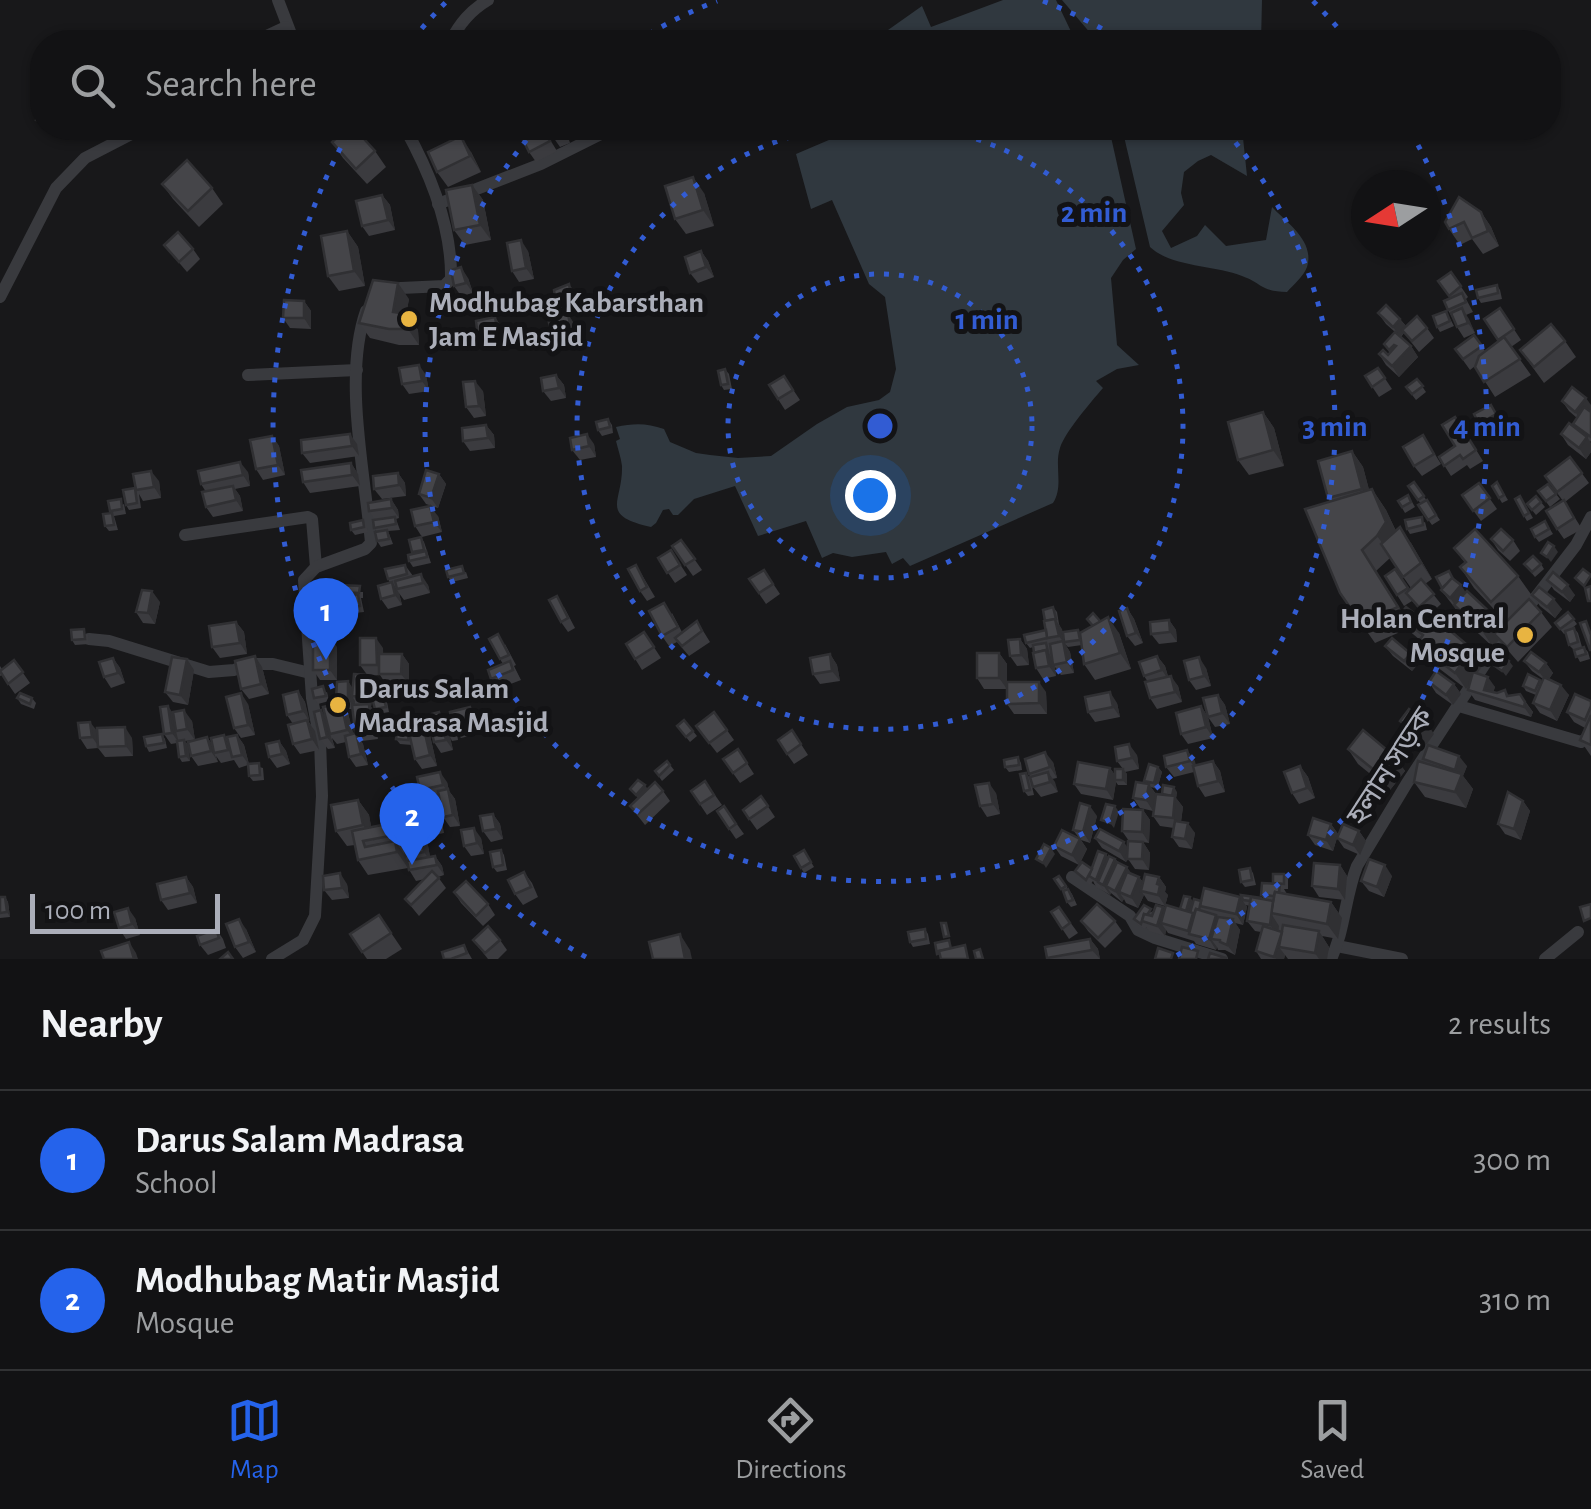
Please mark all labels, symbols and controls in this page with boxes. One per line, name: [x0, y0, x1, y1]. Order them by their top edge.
search box: [30, 30, 1561, 140]
icon: search: [65, 58, 120, 113]
text: Search here: [145, 66, 317, 104]
north arrow: [1351, 170, 1441, 260]
text: 2 min: [1061, 198, 1127, 228]
place label: Modhubag Kabarsthan Jam E Masjid: [429, 288, 704, 352]
text: 1 min: [955, 305, 1019, 335]
marker: Modhubag Kabarsthan Jam E Masjid: [398, 308, 420, 330]
centre of rings: [862, 408, 898, 444]
text: 3 min: [1302, 412, 1368, 442]
text: 4 min: [1453, 412, 1521, 442]
your location: [845, 470, 896, 521]
pin: 1: [294, 578, 358, 660]
place label: Holan Central Mosque: [1340, 604, 1505, 668]
marker: Holan Central Mosque: [1514, 624, 1536, 646]
place label: Darus Salam Madrasa Masjid: [358, 674, 549, 738]
marker: Darus Salam Madrasa Masjid: [327, 694, 349, 716]
street label: হলান সড়ক: [1341, 702, 1440, 831]
pin: 2: [380, 782, 444, 865]
scale bar: [30, 889, 220, 934]
text: 100 m: [45, 897, 111, 925]
text: Nearby: [40, 1003, 163, 1045]
text: 2 results: [1448, 1008, 1551, 1040]
text: Darus Salam Madrasa: [135, 1122, 465, 1160]
text: 1: [67, 1144, 78, 1176]
text: 300 m: [1473, 1144, 1551, 1176]
text: School: [135, 1167, 218, 1199]
text: Modhubag Matir Masjid: [135, 1262, 500, 1300]
text: 2: [65, 1284, 80, 1316]
text: 310 m: [1479, 1284, 1551, 1316]
text: Mosque: [135, 1307, 235, 1339]
tab: Map: [227, 1393, 282, 1487]
tab: Directions: [735, 1393, 847, 1487]
tab: Saved: [1300, 1393, 1364, 1487]

